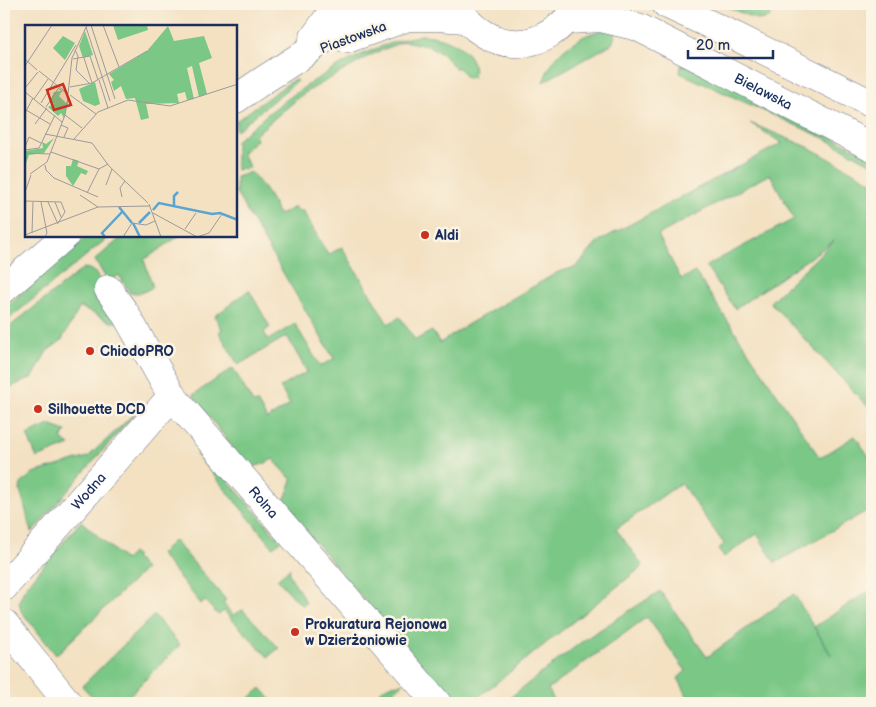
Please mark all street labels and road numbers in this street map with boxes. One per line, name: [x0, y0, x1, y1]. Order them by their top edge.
street label: Piastowska: [318, 18, 389, 57]
street label: Bielawska: [731, 70, 795, 114]
street label: Wodna: [68, 469, 110, 513]
street label: Rolna: [245, 483, 282, 522]

